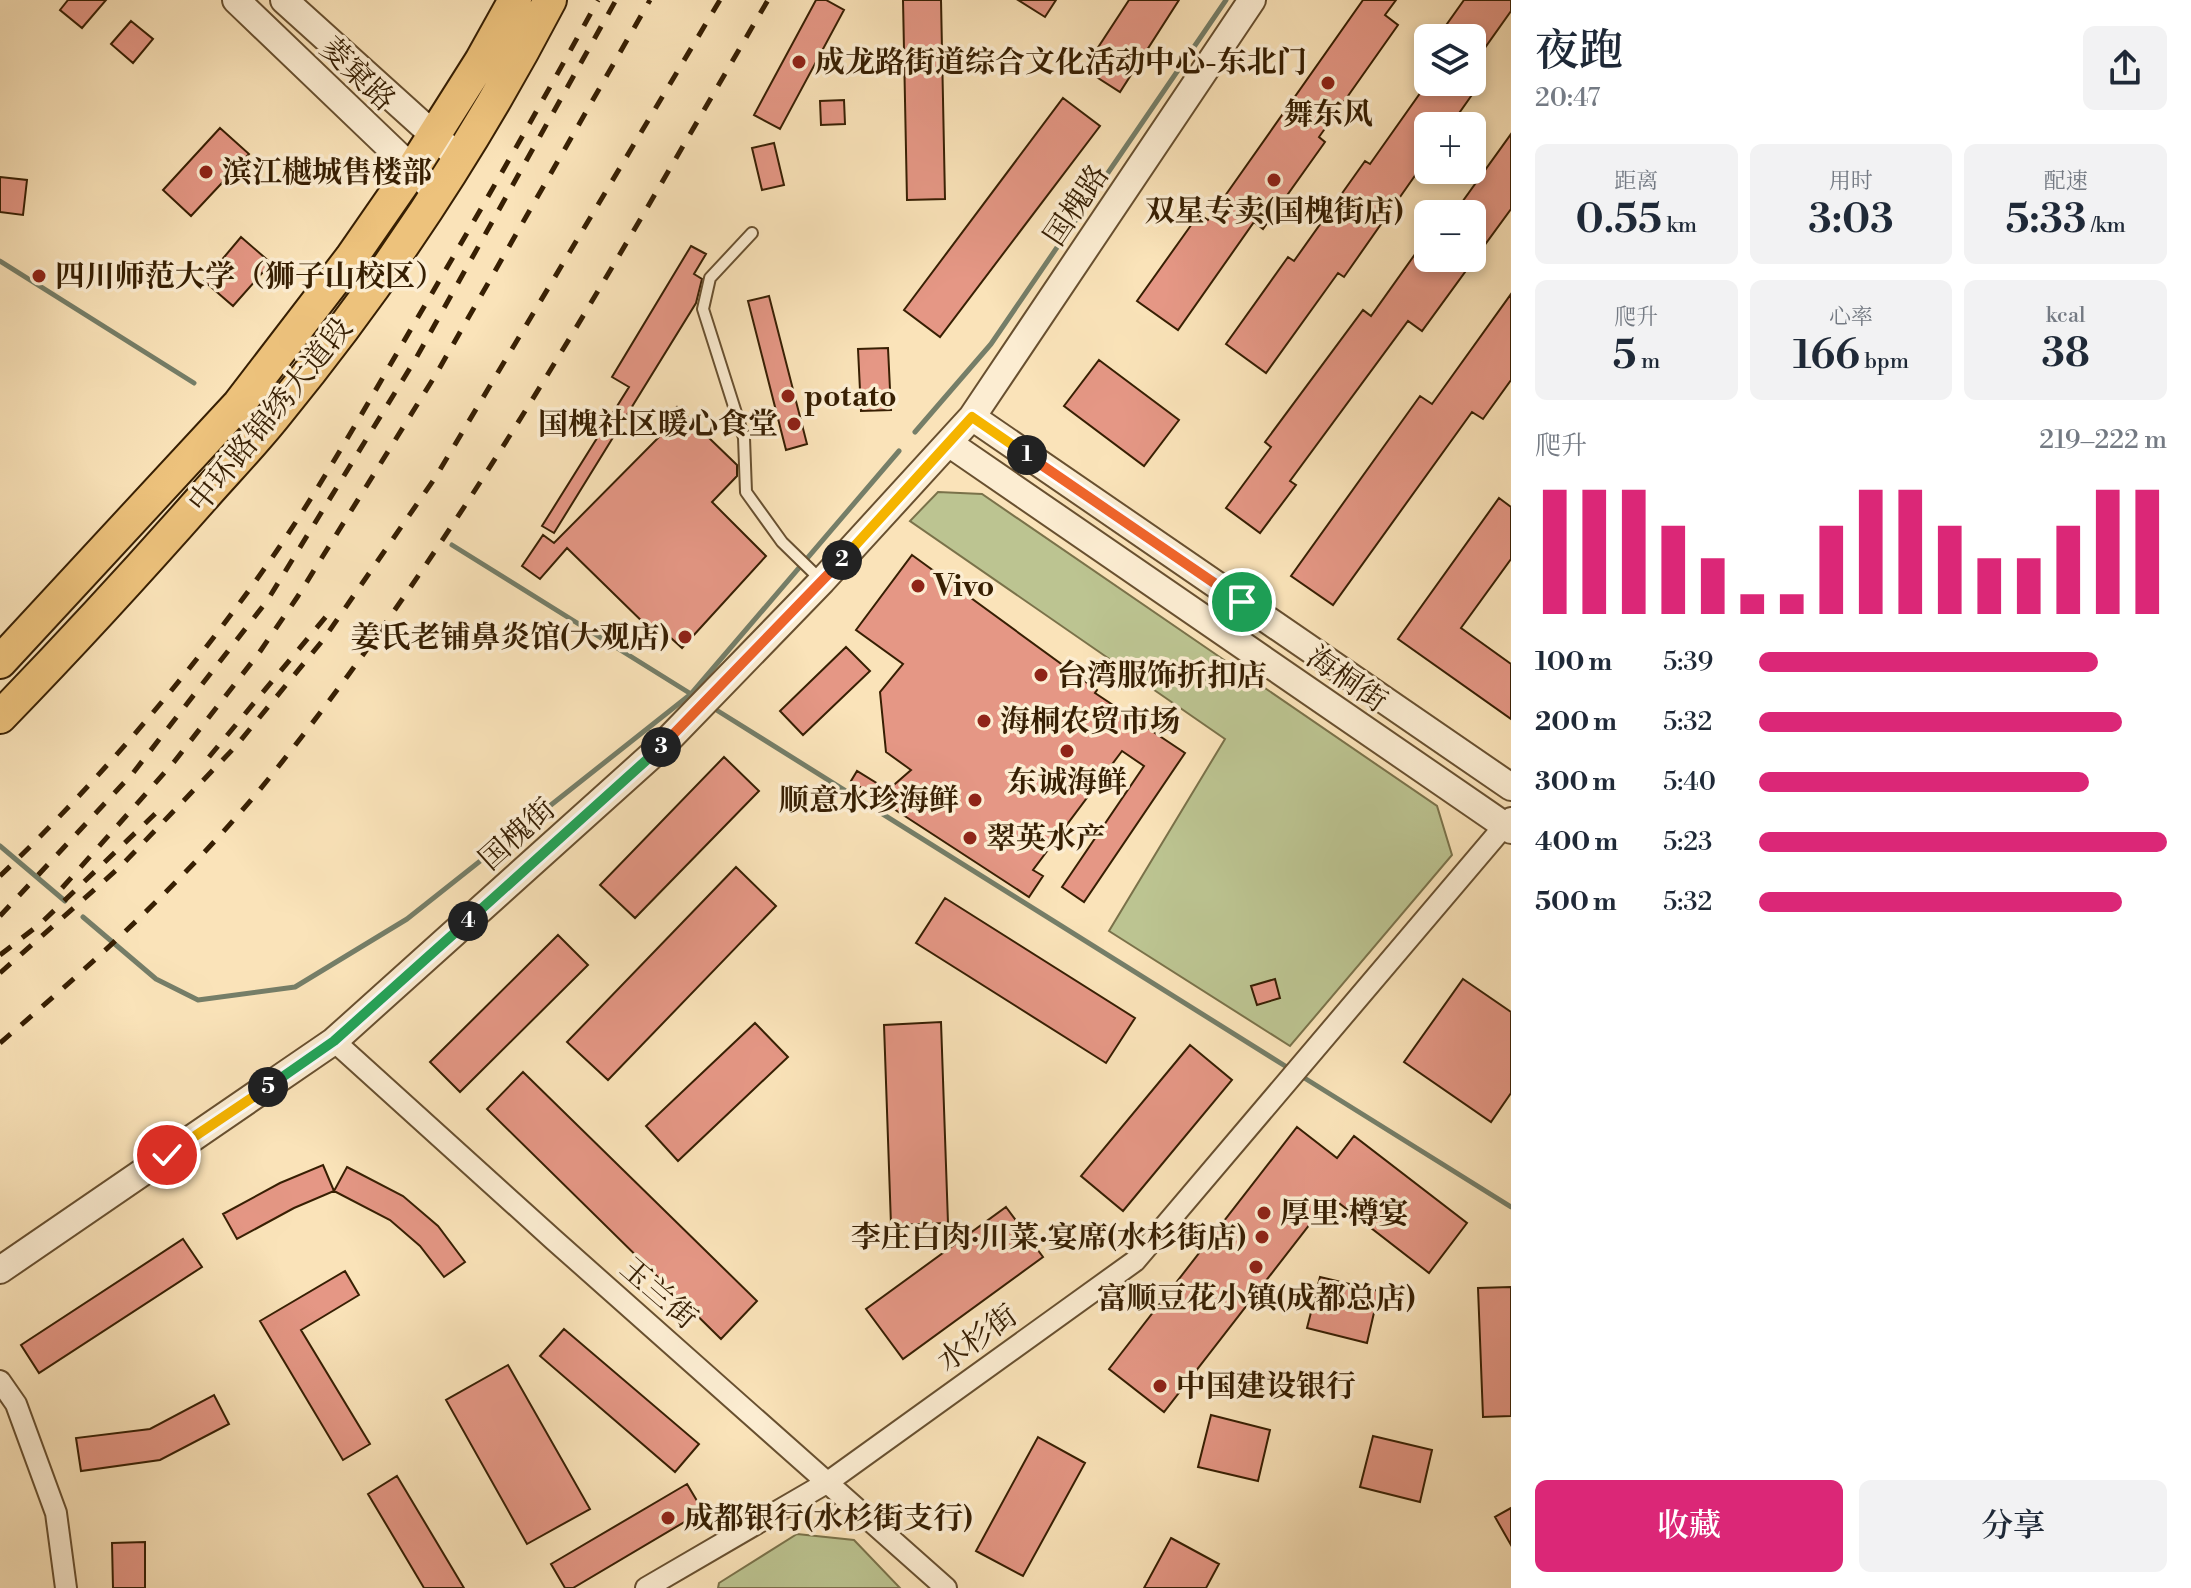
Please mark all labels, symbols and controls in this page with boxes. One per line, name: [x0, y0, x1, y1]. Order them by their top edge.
map controls: [1414, 24, 1486, 272]
button: layers: [1414, 24, 1486, 96]
text: 夜跑: [1535, 24, 1623, 79]
button: share: [2083, 26, 2167, 110]
street label: 菱窠路: [312, 30, 403, 120]
place label: 成龙路街道综合文化活动中心-东北门: [815, 44, 1307, 82]
marker: 成龙路街道综合文化活动中心-东北门: [790, 53, 808, 71]
marker: 舞东风: [1319, 74, 1337, 92]
text: 20:47: [1535, 82, 1600, 114]
place label: 舞东风: [1283, 96, 1373, 134]
button: +: [1414, 112, 1486, 184]
place label: 滨江樾城售楼部: [222, 154, 432, 192]
street label: 国槐路: [1036, 158, 1118, 253]
marker: 滨江樾城售楼部: [197, 163, 215, 181]
text: 距离: [1614, 168, 1658, 195]
text: 用时: [1829, 168, 1873, 195]
text: 配速: [2044, 168, 2088, 195]
marker: 双星专卖(国槐街店): [1265, 171, 1283, 189]
place label: 双星专卖(国槐街店): [1145, 193, 1403, 231]
text: 0.55: [1576, 195, 1662, 245]
text: 3:03: [1808, 195, 1894, 245]
text: 5:33: [2005, 195, 2086, 245]
button: −: [1414, 200, 1486, 272]
text: km: [1662, 212, 1697, 239]
text: /km: [2086, 212, 2126, 239]
place label: 四川师范大学（狮子山校区）: [55, 258, 445, 296]
marker: 四川师范大学（狮子山校区）: [30, 267, 48, 285]
text: kcal: [2046, 302, 2086, 329]
text: 爬升: [1614, 304, 1658, 331]
text: 心率: [1829, 304, 1873, 331]
street label: 中环路锦绣大道段: [180, 310, 361, 521]
text: 38: [2041, 329, 2090, 379]
text: 5: [1612, 331, 1636, 381]
text: 166: [1793, 331, 1860, 381]
text: m: [1636, 348, 1660, 375]
text: bpm: [1860, 348, 1909, 375]
place label: potato: [804, 378, 897, 416]
marker: potato: [779, 387, 797, 405]
place label: 国槐社区暖心食堂: [538, 406, 778, 444]
marker: 国槐社区暖心食堂: [785, 415, 803, 433]
text: 219–222 m: [2039, 424, 2167, 456]
text: 爬升: [1535, 430, 1587, 462]
pin: 1: [1007, 435, 1047, 475]
text: 1: [1022, 441, 1032, 468]
pin: 2: [822, 540, 862, 580]
text: 2: [835, 546, 849, 573]
place label: Vivo: [933, 568, 995, 606]
pin: [1208, 568, 1276, 636]
marker: Vivo: [909, 577, 927, 595]
icon: arrive: [1220, 580, 1264, 624]
place label: 姜氏老铺鼻炎馆(大观店): [350, 619, 669, 657]
marker: 姜氏老铺鼻炎馆(大观店): [676, 628, 694, 646]
street label: 海桐街: [1299, 638, 1394, 721]
text: 100 m: [1535, 646, 1612, 678]
text: 5:39: [1663, 646, 1713, 678]
place label: 台湾服饰折扣店: [1057, 657, 1267, 695]
marker: 台湾服饰折扣店: [1032, 666, 1050, 684]
place label: 海桐农贸市场: [1000, 703, 1180, 741]
text: 200 m: [1535, 706, 1617, 738]
text: 5:32: [1663, 706, 1712, 738]
marker: 海桐农贸市场: [975, 712, 993, 730]
pin: 3: [641, 727, 681, 767]
text: 3: [654, 733, 668, 760]
marker: 东诚海鲜: [1058, 742, 1076, 760]
place label: 东诚海鲜: [1007, 764, 1127, 802]
text: 300 m: [1535, 766, 1616, 798]
text: 5:40: [1663, 766, 1716, 798]
place label: 顺意水珍海鲜: [779, 782, 959, 820]
street label: 国槐街: [472, 791, 564, 879]
marker: 顺意水珍海鲜: [966, 791, 984, 809]
place label: 翠英水产: [986, 820, 1106, 858]
text: 400 m: [1535, 826, 1618, 858]
text: 5:23: [1663, 826, 1712, 858]
marker: 翠英水产: [961, 829, 979, 847]
text: 500 m: [1535, 886, 1617, 918]
text: 5:32: [1663, 886, 1712, 918]
pin: 4: [448, 901, 488, 941]
text: 4: [461, 907, 475, 934]
pin: 5: [248, 1067, 288, 1107]
text: 5: [261, 1073, 275, 1100]
pin: [133, 1121, 201, 1189]
icon: check: [145, 1133, 189, 1177]
place label: 厚里·樽宴: [1280, 1195, 1408, 1233]
marker: 厚里·樽宴: [1255, 1204, 1273, 1222]
place label: 李庄白肉·川菜·宴席(水杉街店): [851, 1219, 1246, 1257]
marker: 李庄白肉·川菜·宴席(水杉街店): [1253, 1228, 1271, 1246]
street label: 玉兰街: [612, 1250, 705, 1338]
marker: 富顺豆花小镇(成都总店): [1247, 1258, 1265, 1276]
place label: 富顺豆花小镇(成都总店): [1097, 1280, 1415, 1318]
street label: 水杉街: [930, 1297, 1025, 1381]
place label: 中国建设银行: [1176, 1368, 1356, 1406]
marker: 中国建设银行: [1151, 1377, 1169, 1395]
button: 收藏: [1535, 1480, 1843, 1572]
button: 分享: [1859, 1480, 2167, 1572]
place label: 成都银行(水杉街支行): [684, 1500, 973, 1538]
marker: 成都银行(水杉街支行): [659, 1509, 677, 1527]

